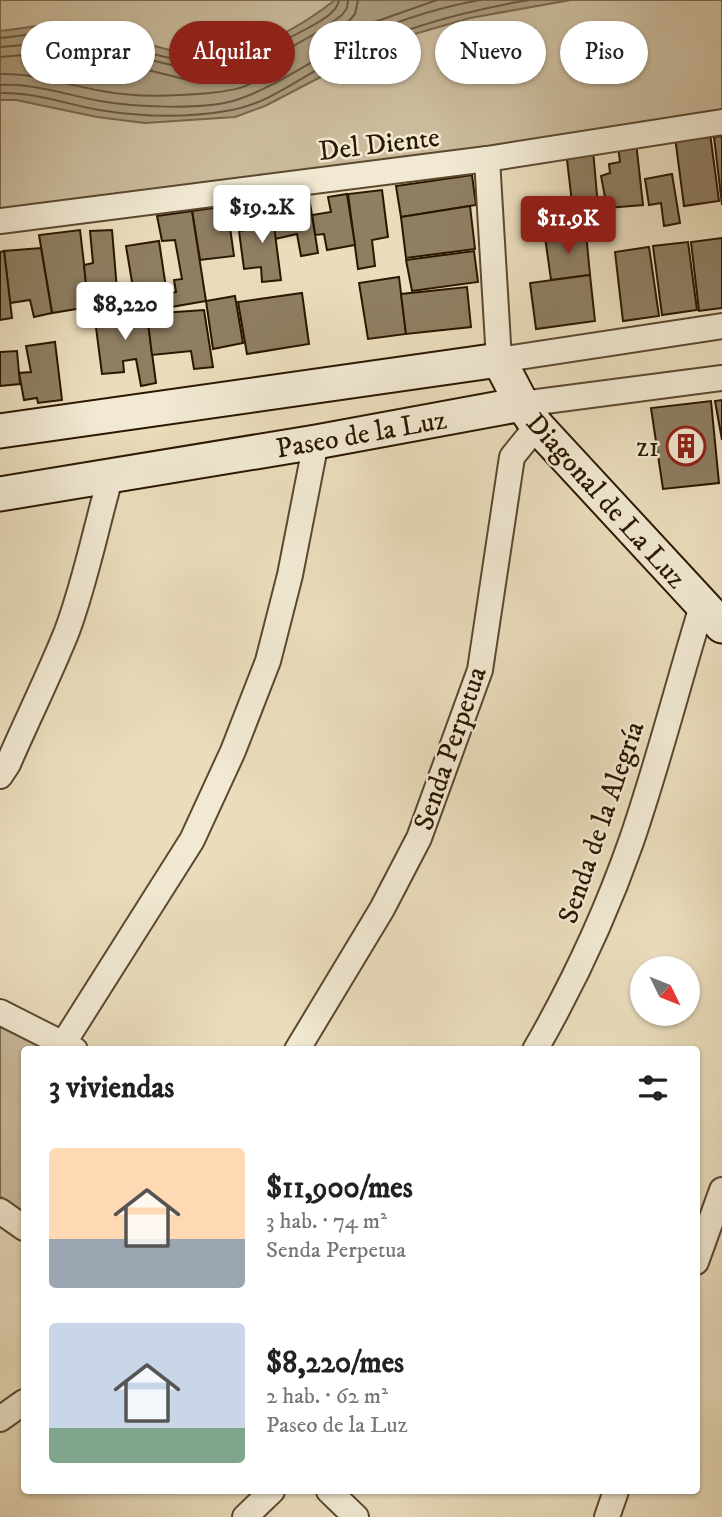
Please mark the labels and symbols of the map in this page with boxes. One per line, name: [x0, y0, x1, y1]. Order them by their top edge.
street label: Del Diente: [317, 120, 442, 169]
pin: $19.2K: [205, 186, 319, 245]
pin: $11.9K: [511, 196, 625, 256]
pin: $8,220: [68, 282, 182, 342]
street label: Paseo de la Luz: [273, 402, 449, 467]
street label: Diagonal de La Luz: [518, 406, 694, 596]
building icon: z1: [665, 425, 707, 467]
place label: z1: [637, 430, 659, 465]
street label: Senda Perpetua: [406, 662, 495, 835]
street label: Senda de la Alegría: [550, 717, 652, 928]
north arrow: [630, 956, 700, 1026]

